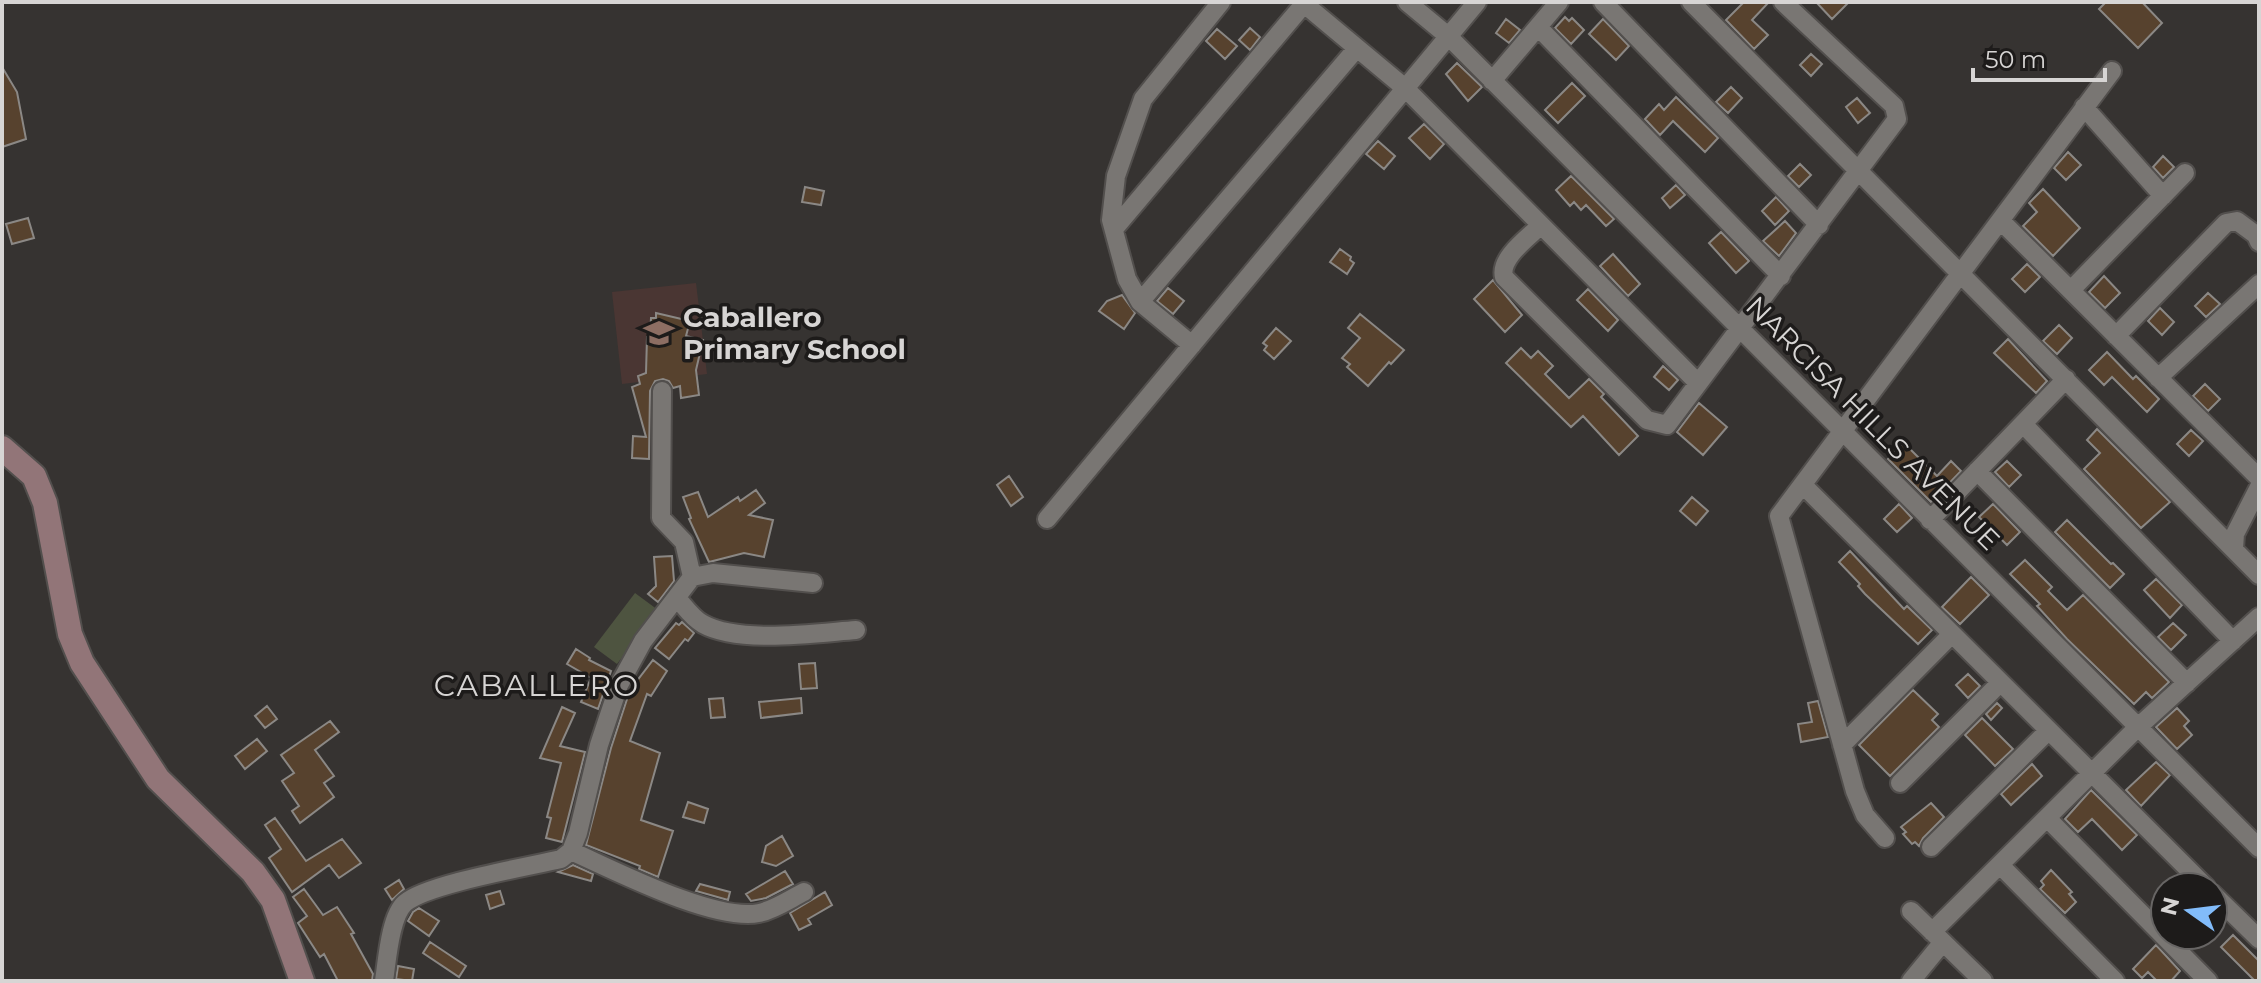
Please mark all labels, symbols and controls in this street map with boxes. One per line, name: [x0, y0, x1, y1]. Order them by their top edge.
scale bar: [1973, 32, 2105, 82]
text: 50 m: [1985, 45, 2046, 74]
street label: NARCISA HILLS AVENUE: [1739, 289, 2007, 557]
place label: Caballero Primary School: [683, 300, 906, 366]
school or university icon: Caballero Primary School: [642, 316, 676, 350]
district label: CABALLERO: [434, 667, 640, 704]
north arrow: [2149, 871, 2229, 951]
text: N: [2155, 894, 2185, 918]

